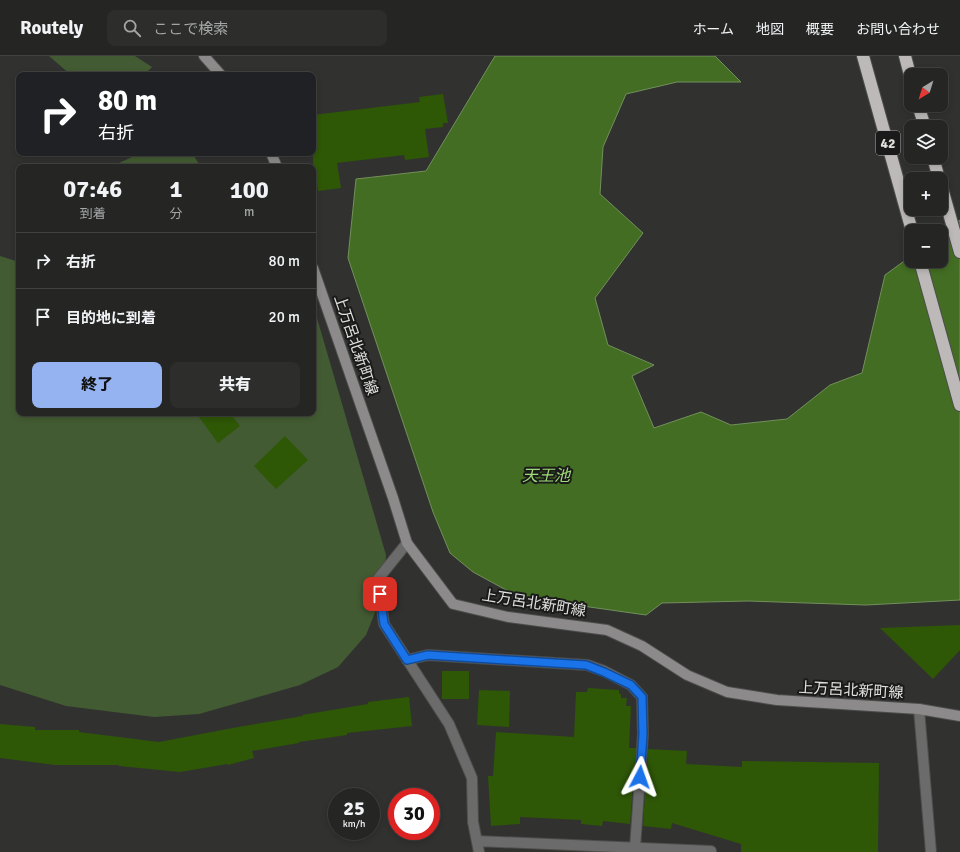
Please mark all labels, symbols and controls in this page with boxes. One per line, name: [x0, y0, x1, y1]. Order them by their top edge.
search box: [107, 10, 387, 46]
text: Routely: [20, 16, 83, 40]
icon: search: [121, 17, 143, 39]
text: ここで検索: [153, 20, 228, 38]
text: ホーム: [692, 21, 734, 38]
text: 地図: [756, 21, 784, 38]
text: 概要: [806, 21, 834, 38]
text: お問い合わせ: [856, 21, 940, 38]
north arrow: [904, 68, 948, 112]
map controls: [904, 68, 948, 268]
text: 80 m: [98, 84, 157, 118]
icon: right: [32, 88, 84, 140]
button: layers: [904, 120, 948, 164]
text: 右折: [98, 122, 134, 144]
road number: 42: [876, 131, 900, 155]
button: +: [904, 172, 948, 216]
text: 07:46: [63, 174, 122, 204]
text: 1: [170, 174, 182, 204]
text: 100: [230, 175, 269, 205]
text: m: [244, 204, 254, 220]
text: 到着: [80, 206, 106, 222]
text: 分: [169, 206, 183, 222]
button: −: [904, 224, 948, 268]
icon: right: [32, 250, 54, 272]
text: 80 m: [269, 252, 300, 270]
text: 右折: [66, 253, 96, 271]
street label: 上万呂北新町線: [330, 292, 382, 398]
icon: arrive: [32, 306, 54, 328]
text: 20 m: [269, 308, 300, 326]
text: 目的地に到着: [66, 309, 156, 327]
button: 終了: [32, 362, 162, 408]
button: 共有: [170, 362, 300, 408]
water label: 天王池: [522, 466, 572, 486]
pin: [363, 577, 397, 611]
icon: arrive: [369, 583, 391, 605]
street label: 上万呂北新町線: [481, 586, 587, 620]
street label: 上万呂北新町線: [798, 678, 904, 702]
position arrow: [619, 756, 661, 798]
speed limit sign: 30: [388, 788, 440, 840]
text: 25: [343, 796, 365, 821]
text: km/h: [343, 818, 365, 830]

